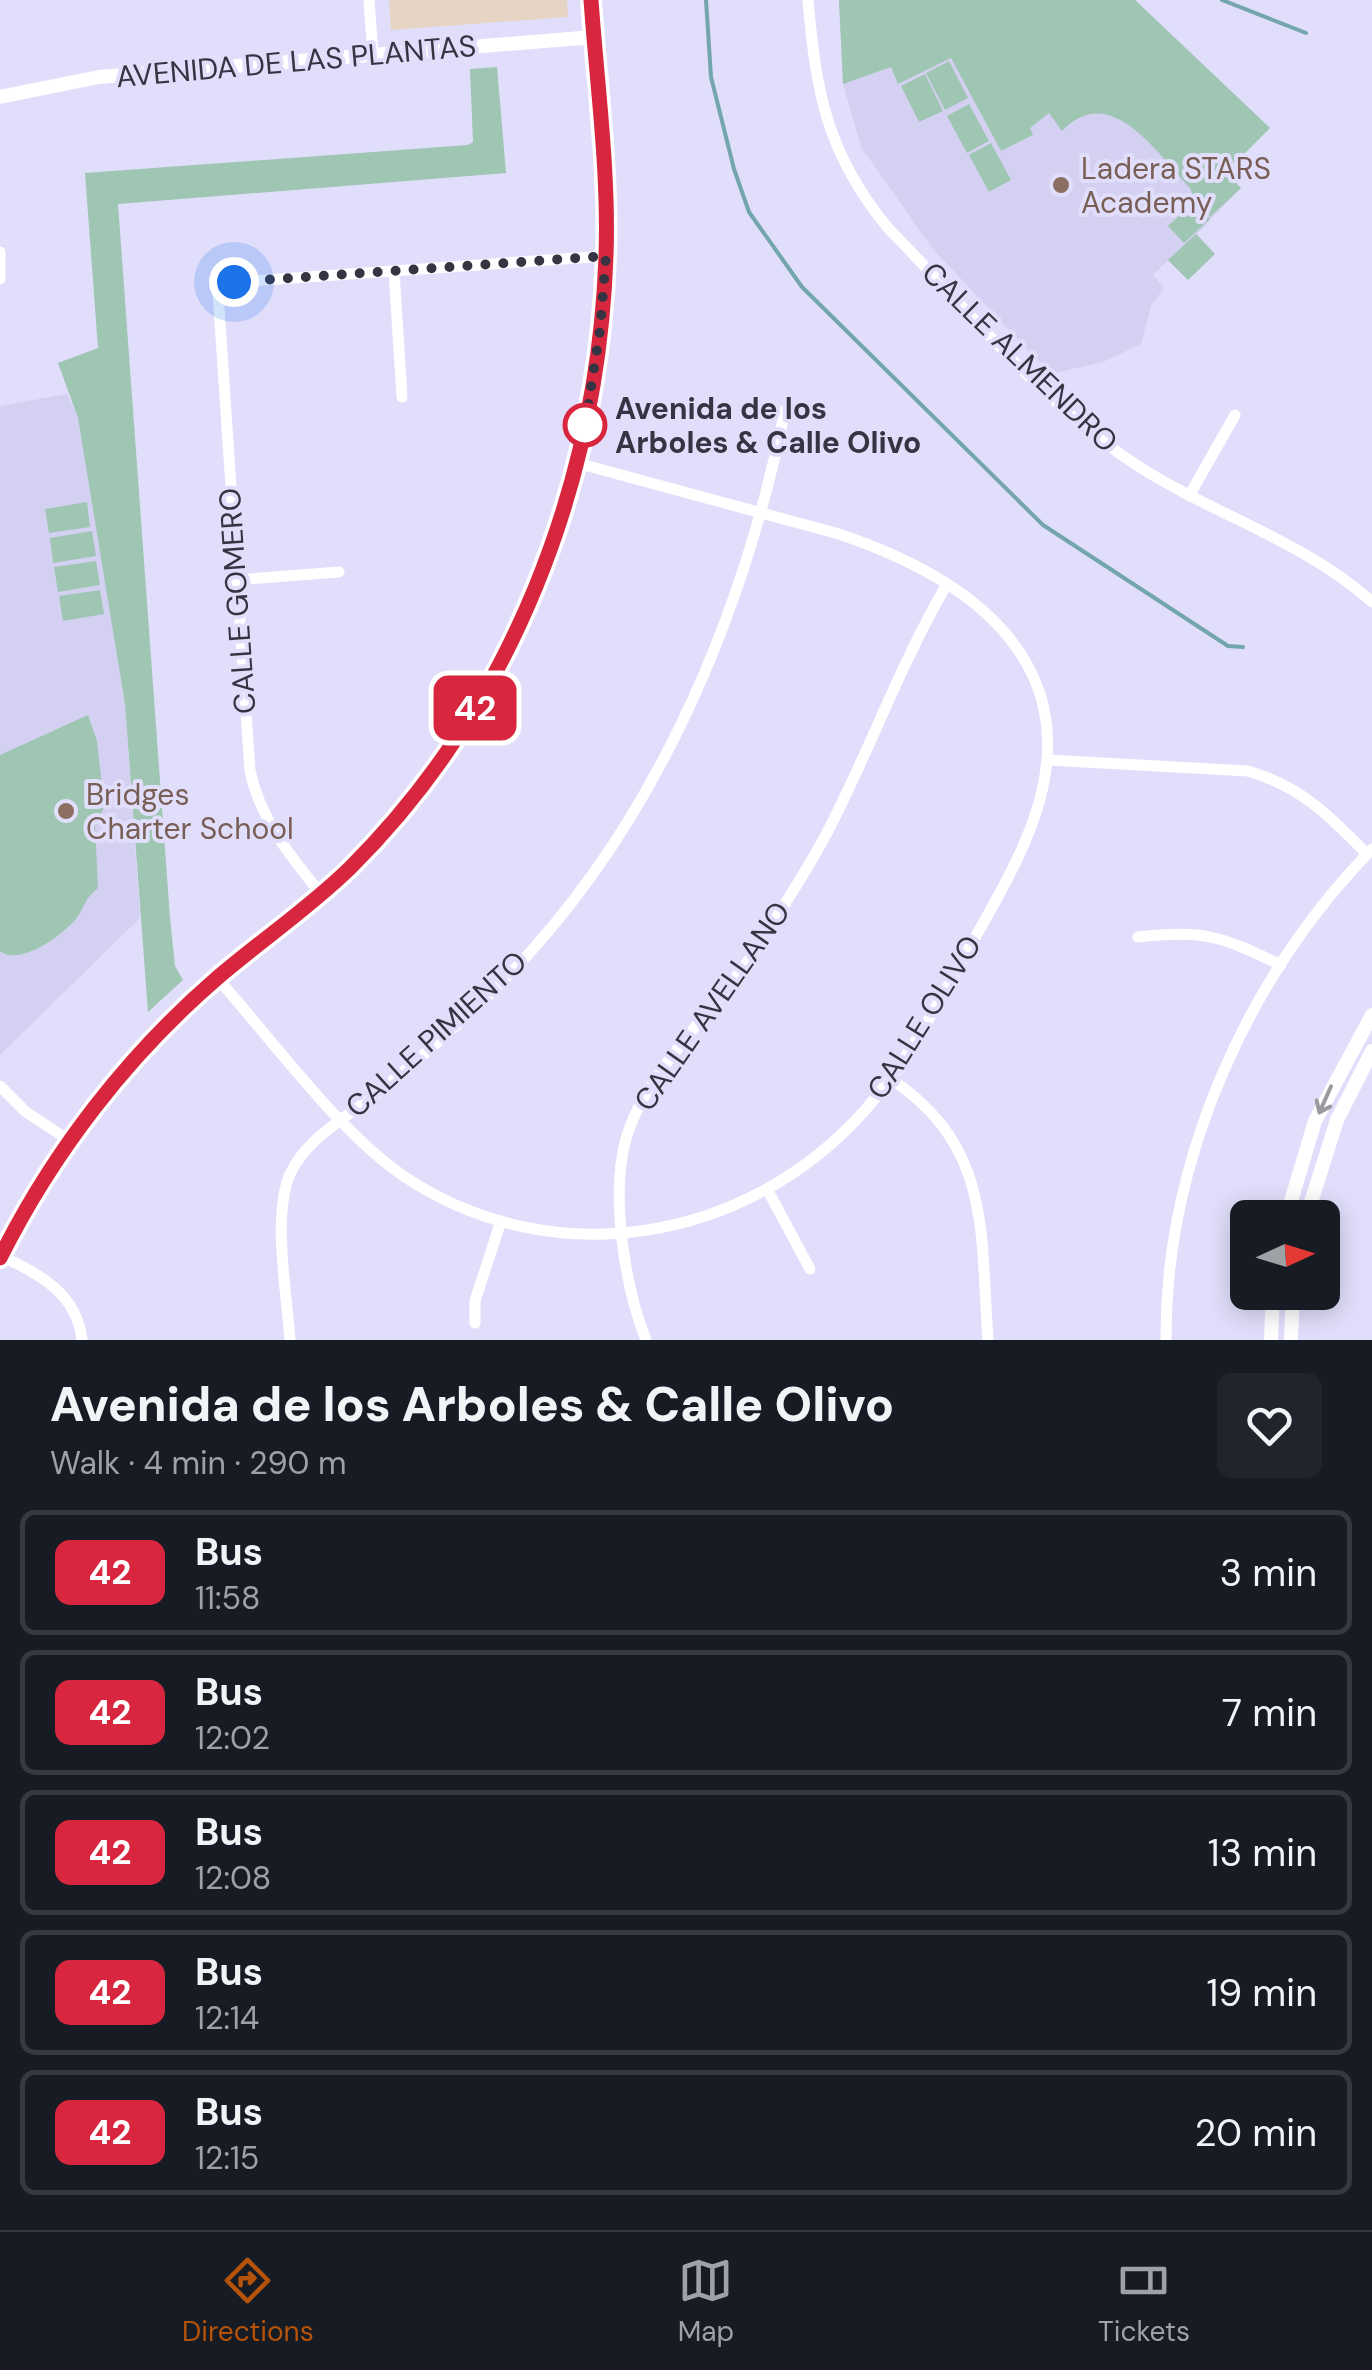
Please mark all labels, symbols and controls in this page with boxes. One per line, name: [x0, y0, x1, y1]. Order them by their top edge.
street label: AVENIDA DE LAS PLANTAS: [114, 26, 478, 96]
place label: Ladera STARS Academy: [1081, 149, 1271, 222]
marker: Ladera STARS Academy: [1050, 174, 1072, 196]
street label: CALLE ALMENDRO: [914, 253, 1126, 461]
your location: [209, 257, 259, 307]
place label: Avenida de los Arboles & Calle Olivo: [615, 389, 921, 462]
marker: Avenida de los Arboles & Calle Olivo: [564, 404, 606, 446]
street label: CALLE GOMERO: [210, 487, 264, 715]
line badge: 42: [430, 676, 520, 740]
text: 42: [454, 685, 496, 731]
place label: Bridges Charter School: [86, 775, 294, 848]
marker: Bridges Charter School: [55, 800, 77, 822]
street label: CALLE AVELLANO: [625, 894, 799, 1118]
street label: CALLE OLIVO: [858, 928, 990, 1106]
street label: CALLE PIMIENTO: [337, 942, 535, 1126]
one-way arrow: [1314, 1084, 1333, 1114]
north arrow: [1230, 1200, 1340, 1310]
map controls: [1230, 1200, 1340, 1310]
text: Avenida de los Arboles & Calle Olivo: [50, 1373, 894, 1436]
button: heart: [1217, 1373, 1322, 1478]
text: Walk · 4 min · 290 m: [50, 1442, 346, 1484]
text: Bus: [195, 1527, 263, 1577]
text: 3 min: [1220, 1548, 1317, 1598]
text: 42: [89, 1549, 131, 1595]
text: 11:58: [195, 1577, 260, 1619]
text: Bus: [195, 1667, 263, 1717]
text: 7 min: [1222, 1688, 1317, 1738]
text: 42: [89, 1689, 131, 1735]
text: 12:02: [195, 1717, 270, 1759]
text: Bus: [195, 1807, 263, 1857]
text: 13 min: [1208, 1828, 1317, 1878]
text: 42: [89, 1829, 131, 1875]
text: 12:08: [195, 1857, 271, 1899]
text: Bus: [195, 1947, 263, 1997]
text: 19 min: [1206, 1968, 1317, 2018]
text: 42: [89, 1969, 131, 2015]
text: 12:14: [195, 1997, 259, 2039]
text: Bus: [195, 2087, 263, 2137]
text: 20 min: [1195, 2108, 1317, 2158]
text: 42: [89, 2109, 131, 2155]
text: 12:15: [195, 2137, 259, 2179]
tab: Directions: [182, 2253, 314, 2350]
tab: Map: [678, 2253, 734, 2350]
tab: Tickets: [1098, 2253, 1190, 2350]

